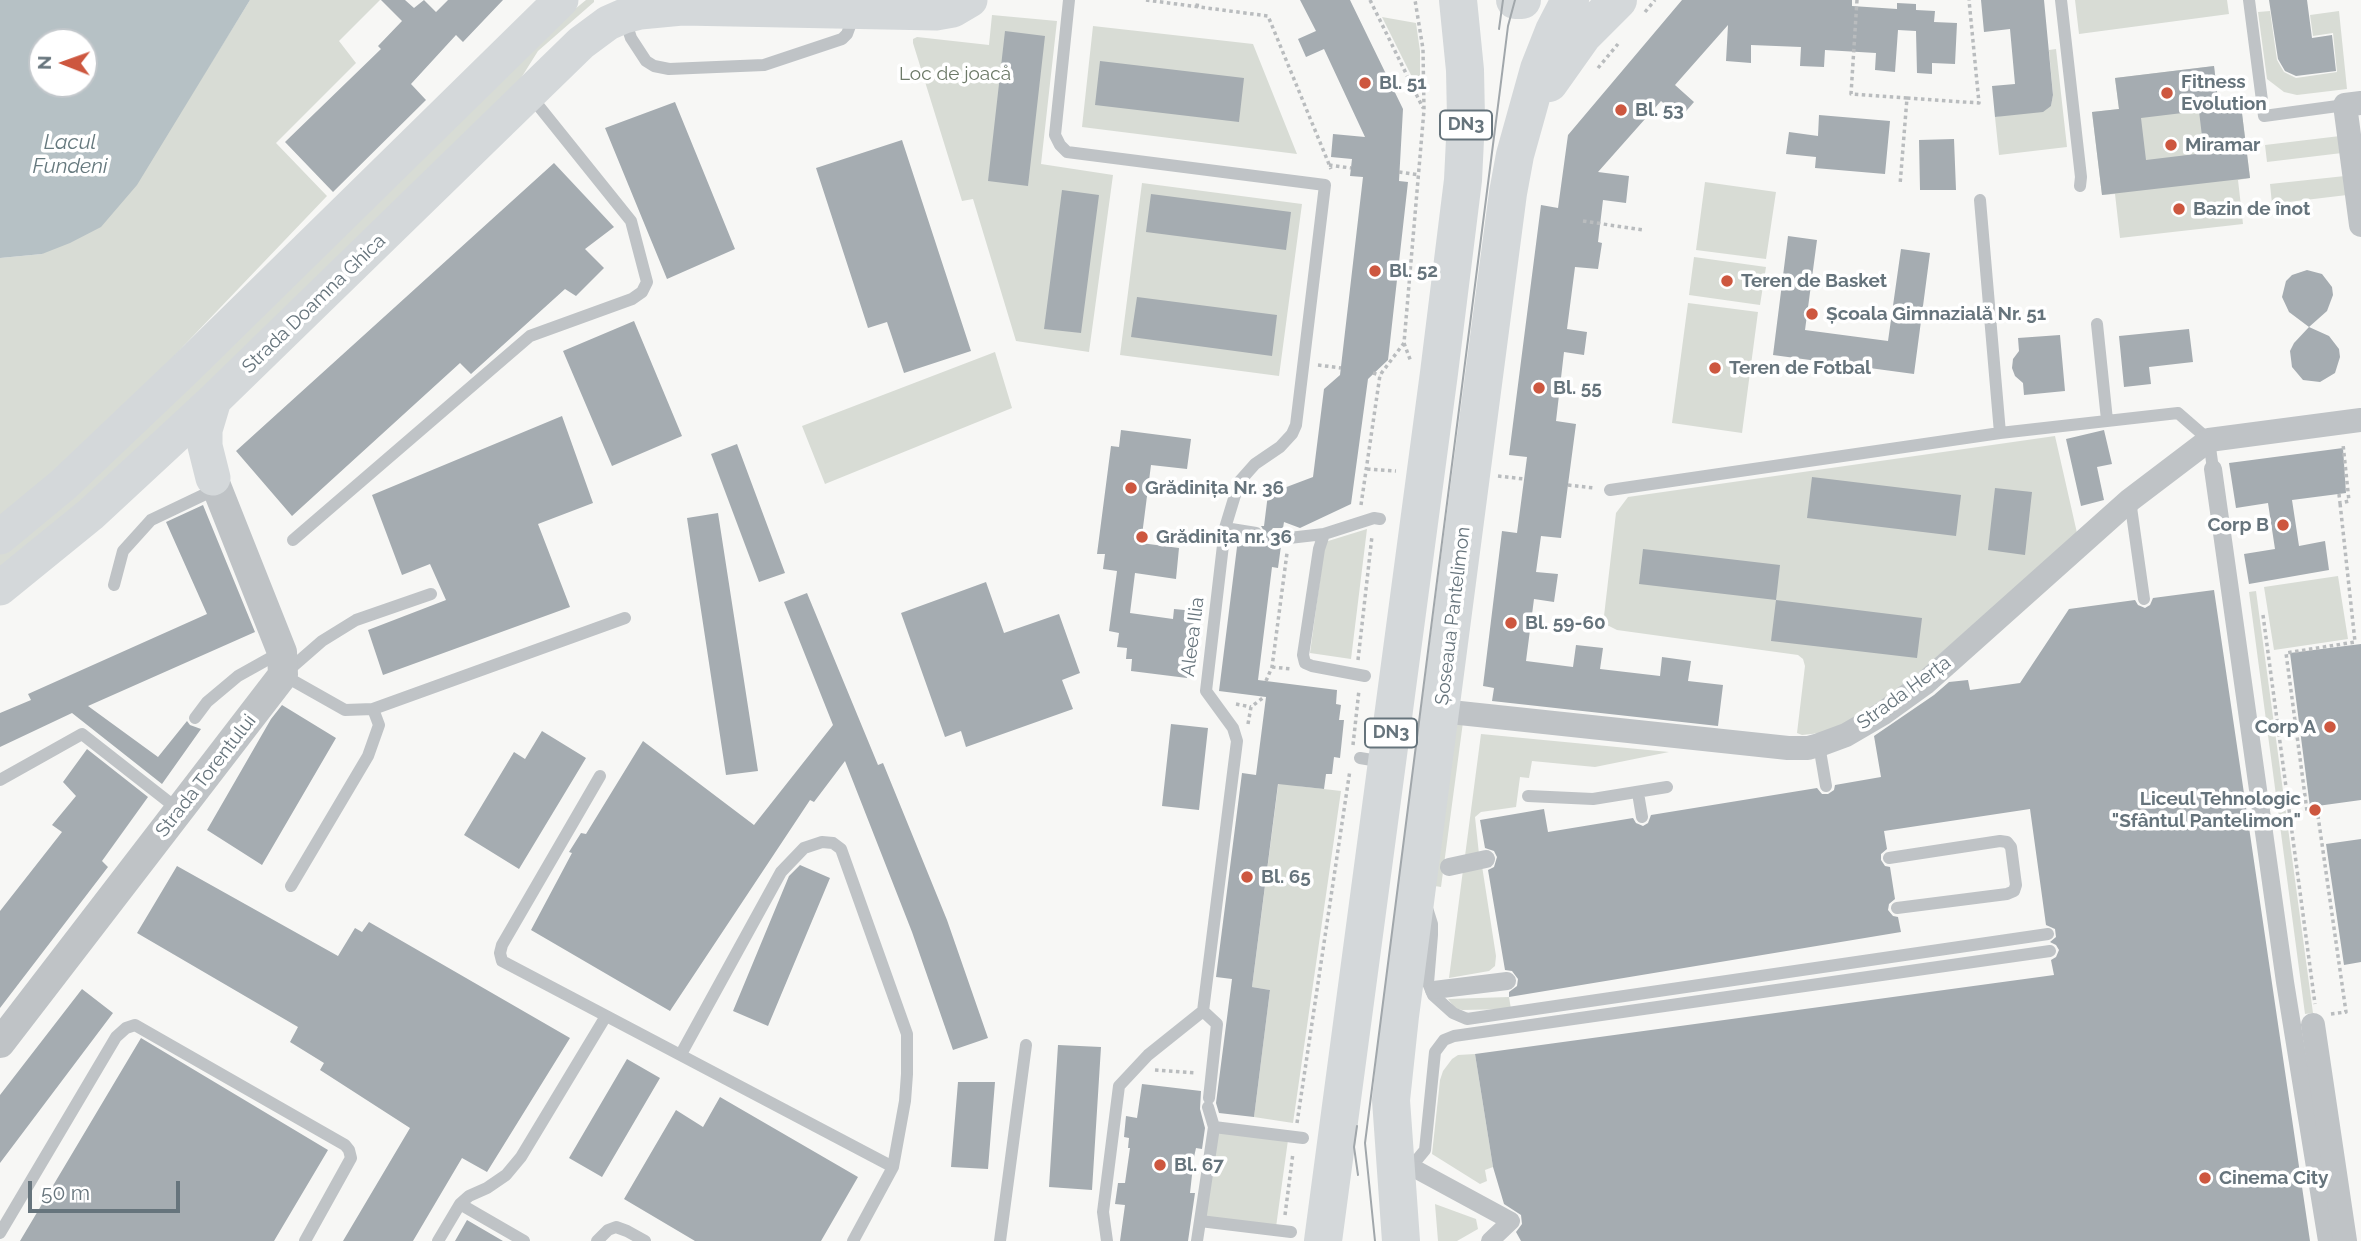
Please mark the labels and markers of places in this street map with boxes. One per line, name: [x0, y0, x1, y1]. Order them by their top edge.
place label: Fitness Evolution: [2181, 71, 2267, 115]
place label: Bl. 51: [1379, 72, 1427, 94]
marker: Bl. 51: [1357, 75, 1373, 91]
marker: Fitness Evolution: [2159, 85, 2175, 101]
place label: Bl. 53: [1635, 99, 1684, 121]
marker: Bl. 53: [1613, 102, 1629, 118]
place label: Miramar: [2185, 134, 2260, 156]
marker: Miramar: [2163, 137, 2179, 153]
place label: Bazin de înot: [2193, 198, 2310, 220]
marker: Bazin de înot: [2171, 201, 2187, 217]
place label: Bl. 52: [1389, 260, 1438, 282]
marker: Bl. 52: [1367, 263, 1383, 279]
place label: Teren de Basket: [1741, 270, 1887, 292]
marker: Teren de Basket: [1719, 273, 1735, 289]
place label: Școala Gimnazială Nr. 51: [1826, 303, 2046, 325]
marker: Școala Gimnazială Nr. 51: [1804, 306, 1820, 322]
place label: Teren de Fotbal: [1729, 357, 1871, 379]
marker: Teren de Fotbal: [1707, 360, 1723, 376]
place label: Bl. 55: [1553, 377, 1602, 399]
marker: Bl. 55: [1531, 380, 1547, 396]
place label: Grădinița Nr. 36: [1145, 477, 1284, 499]
marker: Grădinița Nr. 36: [1123, 480, 1139, 496]
place label: Corp B: [2208, 514, 2269, 536]
marker: Corp B: [2275, 517, 2291, 533]
place label: Grădinița nr. 36: [1156, 526, 1292, 548]
marker: Grădinița nr. 36: [1134, 529, 1150, 545]
place label: Bl. 59-60: [1525, 612, 1606, 634]
marker: Bl. 59-60: [1503, 615, 1519, 631]
place label: Corp A: [2255, 716, 2316, 738]
marker: Corp A: [2322, 719, 2338, 735]
place label: Liceul Tehnologic "Sfântul Pantelimon": [2112, 788, 2301, 832]
marker: Liceul Tehnologic "Sfântul Pantelimon": [2307, 802, 2323, 818]
place label: Bl. 65: [1261, 866, 1311, 888]
marker: Bl. 65: [1239, 869, 1255, 885]
place label: Bl. 67: [1174, 1154, 1224, 1176]
marker: Bl. 67: [1152, 1157, 1168, 1173]
place label: Cinema City: [2219, 1167, 2328, 1189]
marker: Cinema City: [2197, 1170, 2213, 1186]

